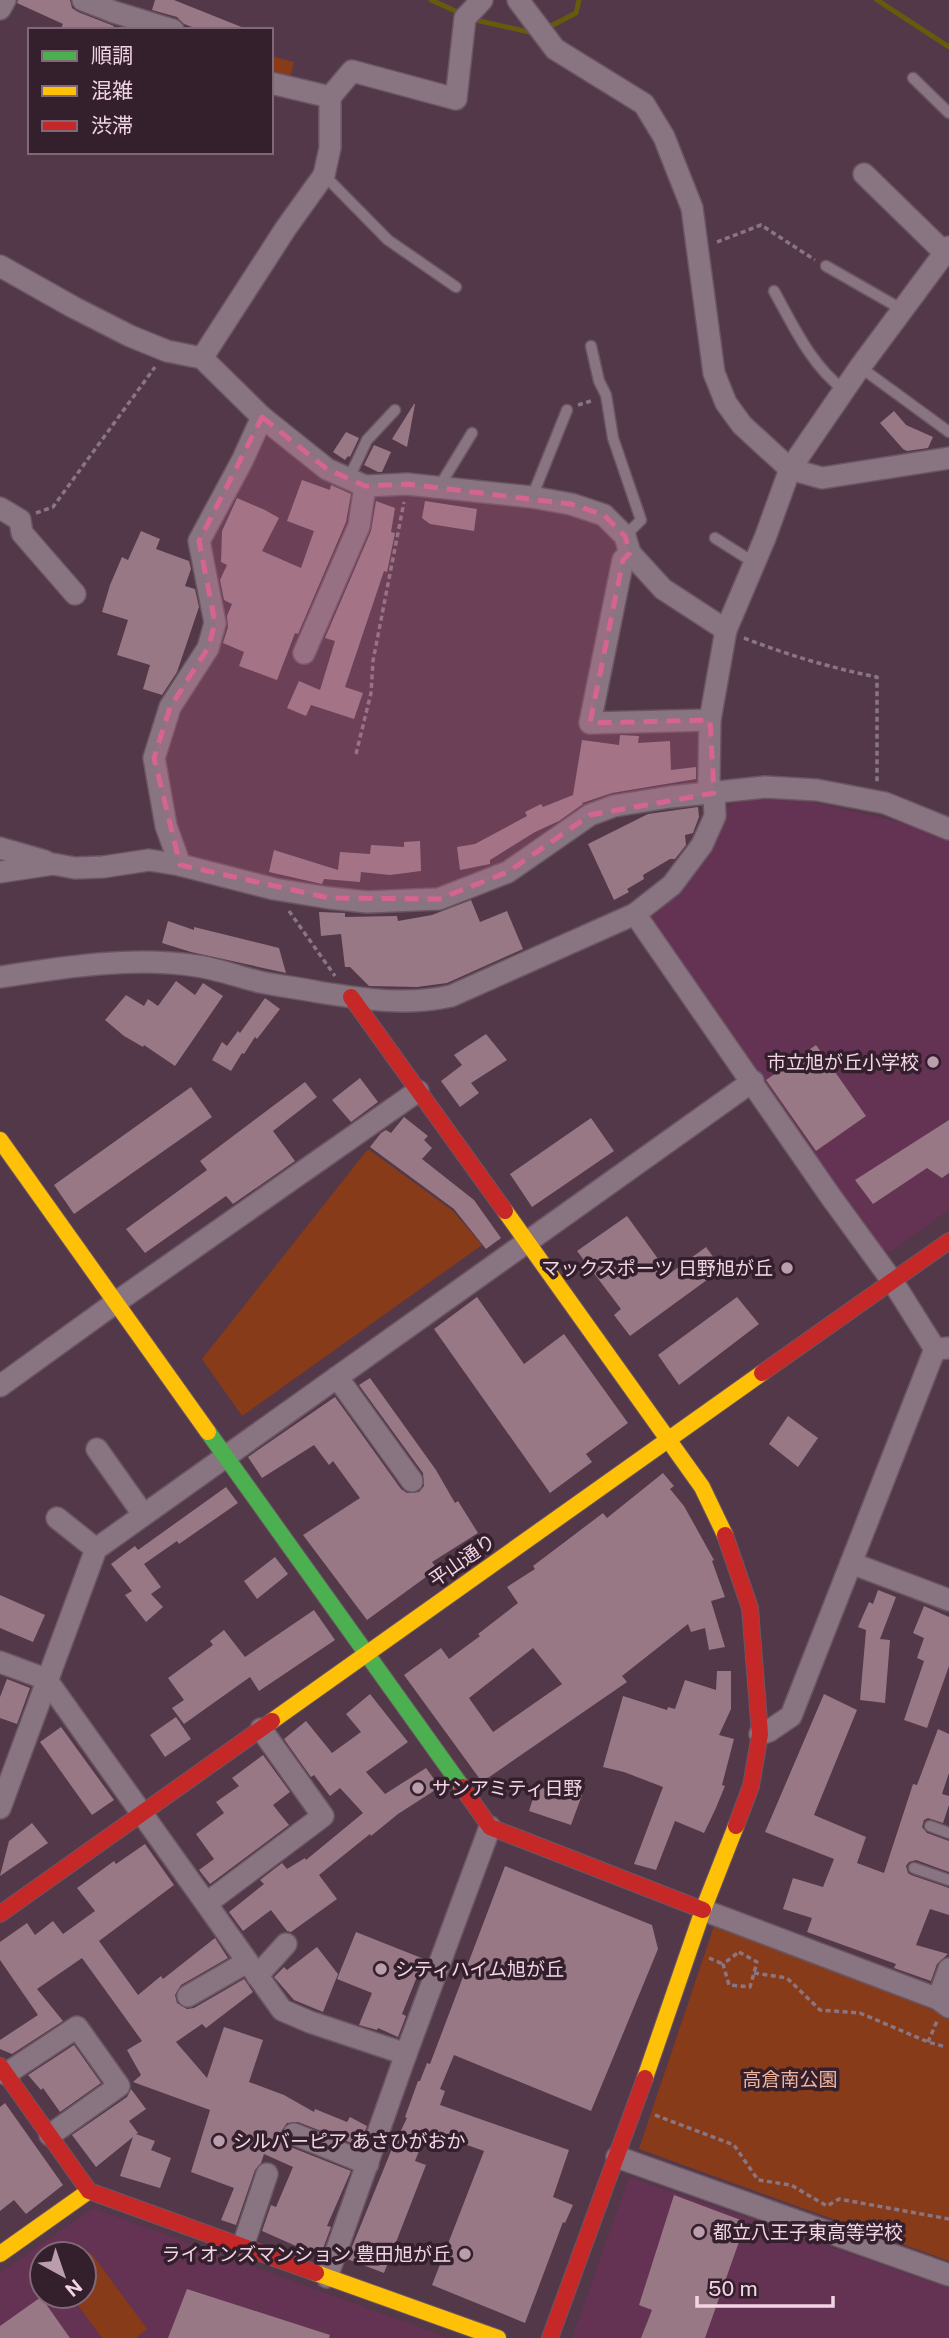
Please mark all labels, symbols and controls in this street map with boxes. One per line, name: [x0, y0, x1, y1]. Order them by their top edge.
legend: [28, 28, 273, 154]
text: 順調: [91, 43, 133, 68]
text: 混雑: [91, 78, 133, 103]
text: 渋滞: [91, 113, 133, 138]
place label: 市立旭が丘小学校: [767, 1051, 919, 1073]
marker: 市立旭が丘小学校: [925, 1054, 941, 1070]
place label: マックスポーツ 日野旭が丘: [541, 1257, 773, 1279]
marker: マックスポーツ 日野旭が丘: [779, 1260, 795, 1276]
street label: 平山通り: [425, 1529, 499, 1591]
place label: サンアミティ日野: [432, 1777, 582, 1799]
marker: サンアミティ日野: [410, 1780, 426, 1796]
place label: シティハイム旭が丘: [395, 1958, 564, 1980]
marker: シティハイム旭が丘: [373, 1961, 389, 1977]
park label: 高倉南公園: [742, 2068, 838, 2090]
place label: シルバーピア あさひがおか: [233, 2130, 466, 2152]
marker: シルバーピア あさひがおか: [211, 2133, 227, 2149]
place label: 都立八王子東高等学校: [713, 2221, 903, 2243]
marker: 都立八王子東高等学校: [691, 2224, 707, 2240]
north arrow: [28, 2240, 98, 2310]
place label: ライオンズマンション 豊田旭が丘: [162, 2243, 451, 2265]
marker: ライオンズマンション 豊田旭が丘: [457, 2246, 473, 2262]
scale bar: [697, 2264, 834, 2308]
text: N: [61, 2275, 87, 2301]
text: 50 m: [708, 2276, 758, 2301]

